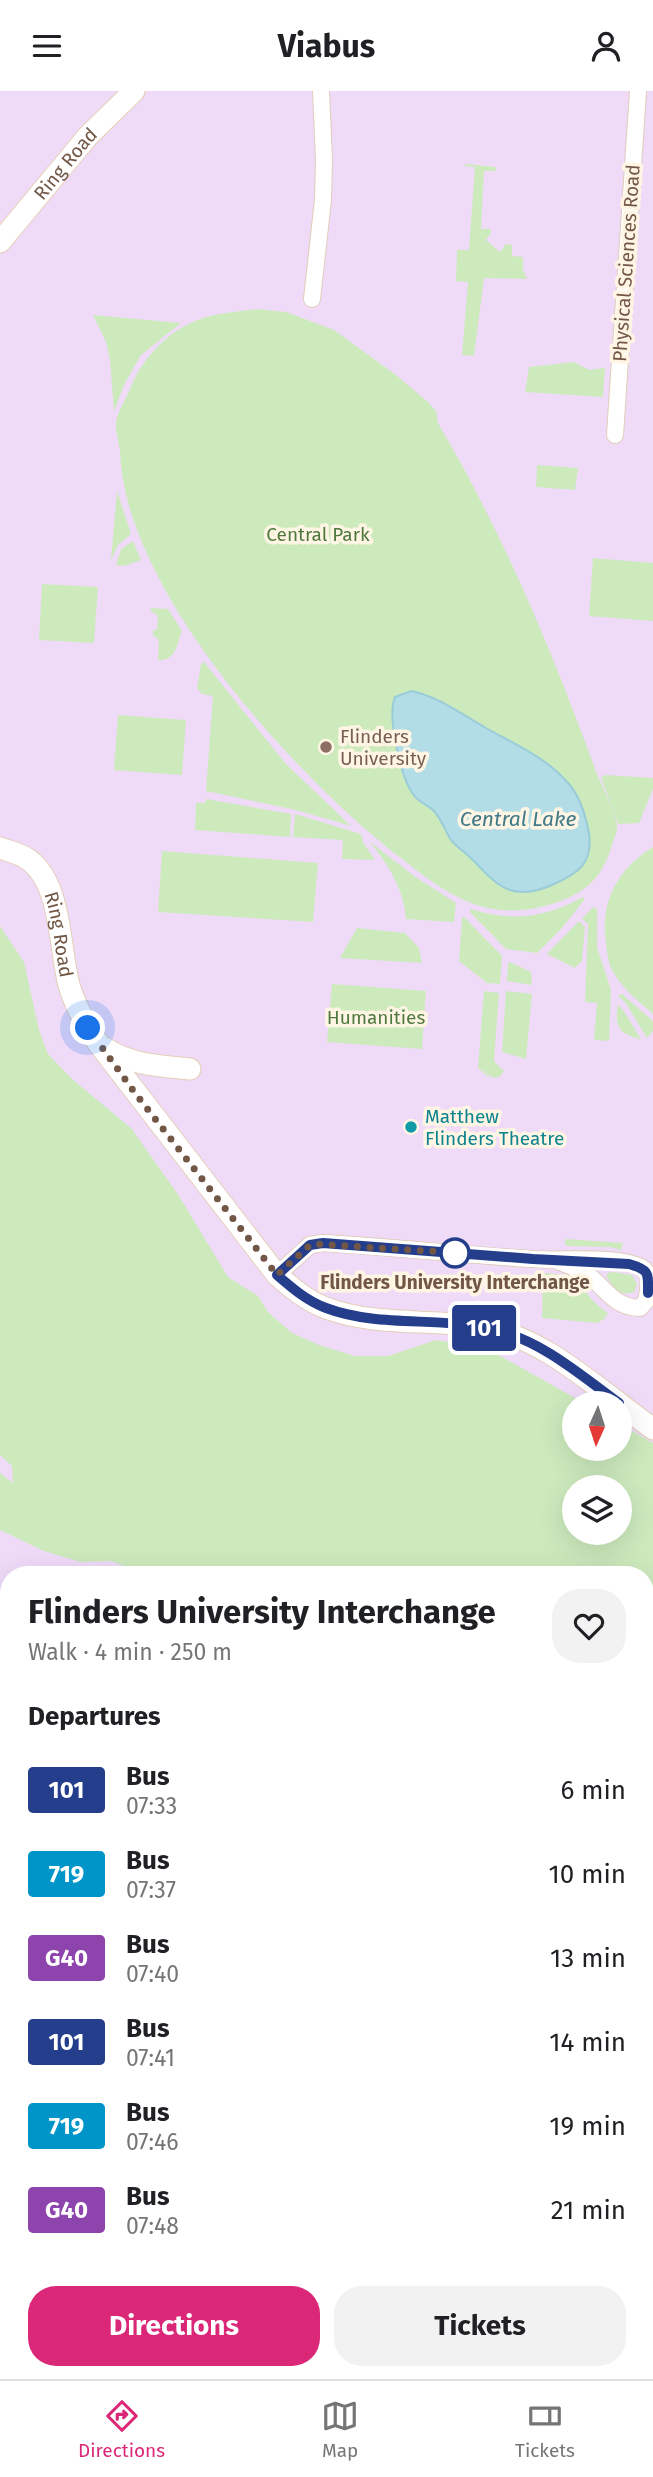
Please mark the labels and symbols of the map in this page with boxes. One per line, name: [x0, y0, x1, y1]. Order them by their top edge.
street label: Ring Road: [29, 123, 102, 205]
street label: Physical Sciences Road: [608, 164, 645, 363]
park label: Central Park: [266, 523, 370, 546]
place label: Flinders University: [340, 725, 427, 770]
marker: Flinders University: [318, 739, 334, 755]
water label: Central Lake: [460, 806, 576, 832]
street label: Ring Road: [39, 889, 78, 979]
park label: Humanities: [327, 1006, 425, 1029]
your location: [70, 1010, 105, 1045]
place label: Matthew Flinders Theatre: [425, 1105, 564, 1150]
marker: Matthew Flinders Theatre: [403, 1119, 419, 1135]
marker: Flinders University Interchange: [440, 1238, 470, 1268]
place label: Flinders University Interchange: [320, 1271, 590, 1294]
line badge: 101: [444, 1305, 524, 1351]
north arrow: [562, 1391, 632, 1461]

